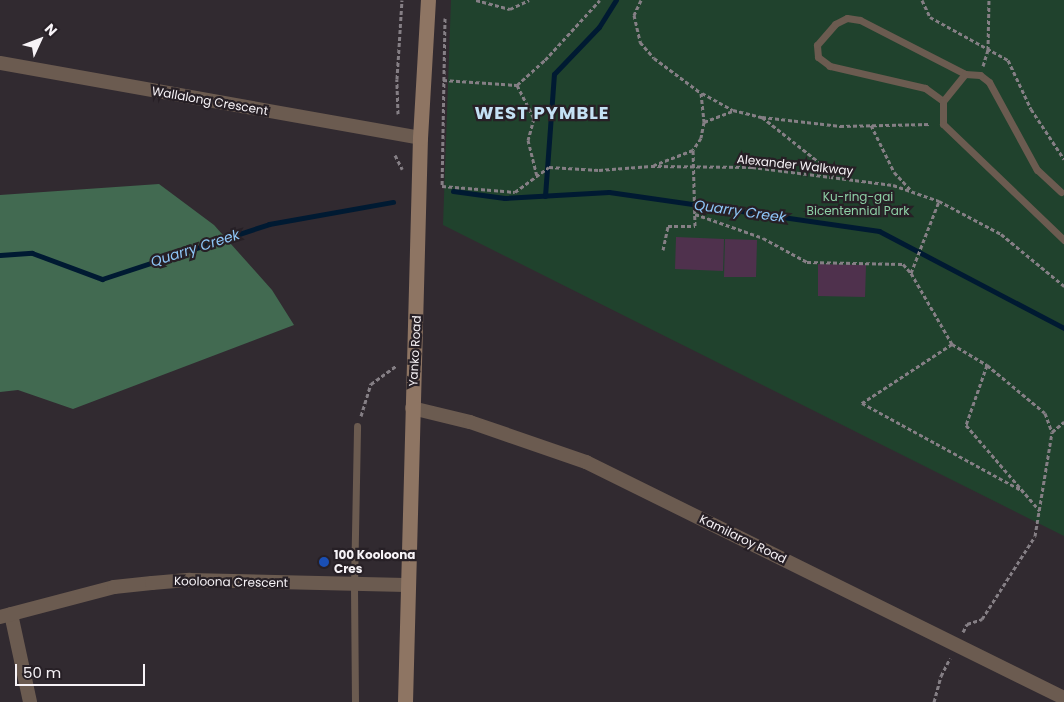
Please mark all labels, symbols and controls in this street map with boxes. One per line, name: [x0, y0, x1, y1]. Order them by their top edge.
north arrow: [15, 15, 65, 65]
text: N: [40, 19, 62, 40]
street label: Wallalong Crescent: [151, 84, 269, 118]
district label: WEST PYMBLE: [473, 102, 611, 124]
street label: Alexander Walkway: [736, 152, 854, 178]
park label: Ku-ring-gai Bicentennial Park: [807, 190, 909, 218]
water label: Quarry Creek: [693, 196, 787, 226]
water label: Quarry Creek: [148, 226, 242, 270]
street label: Yanko Road: [406, 315, 424, 387]
street label: Kamilaroy Road: [697, 512, 789, 566]
place label: 100 Kooloona Cres: [334, 548, 415, 576]
marker: 100 Kooloona Cres: [318, 556, 330, 568]
street label: Kooloona Crescent: [174, 574, 288, 590]
scale bar: [18, 654, 148, 686]
text: 50 m: [23, 662, 61, 683]

